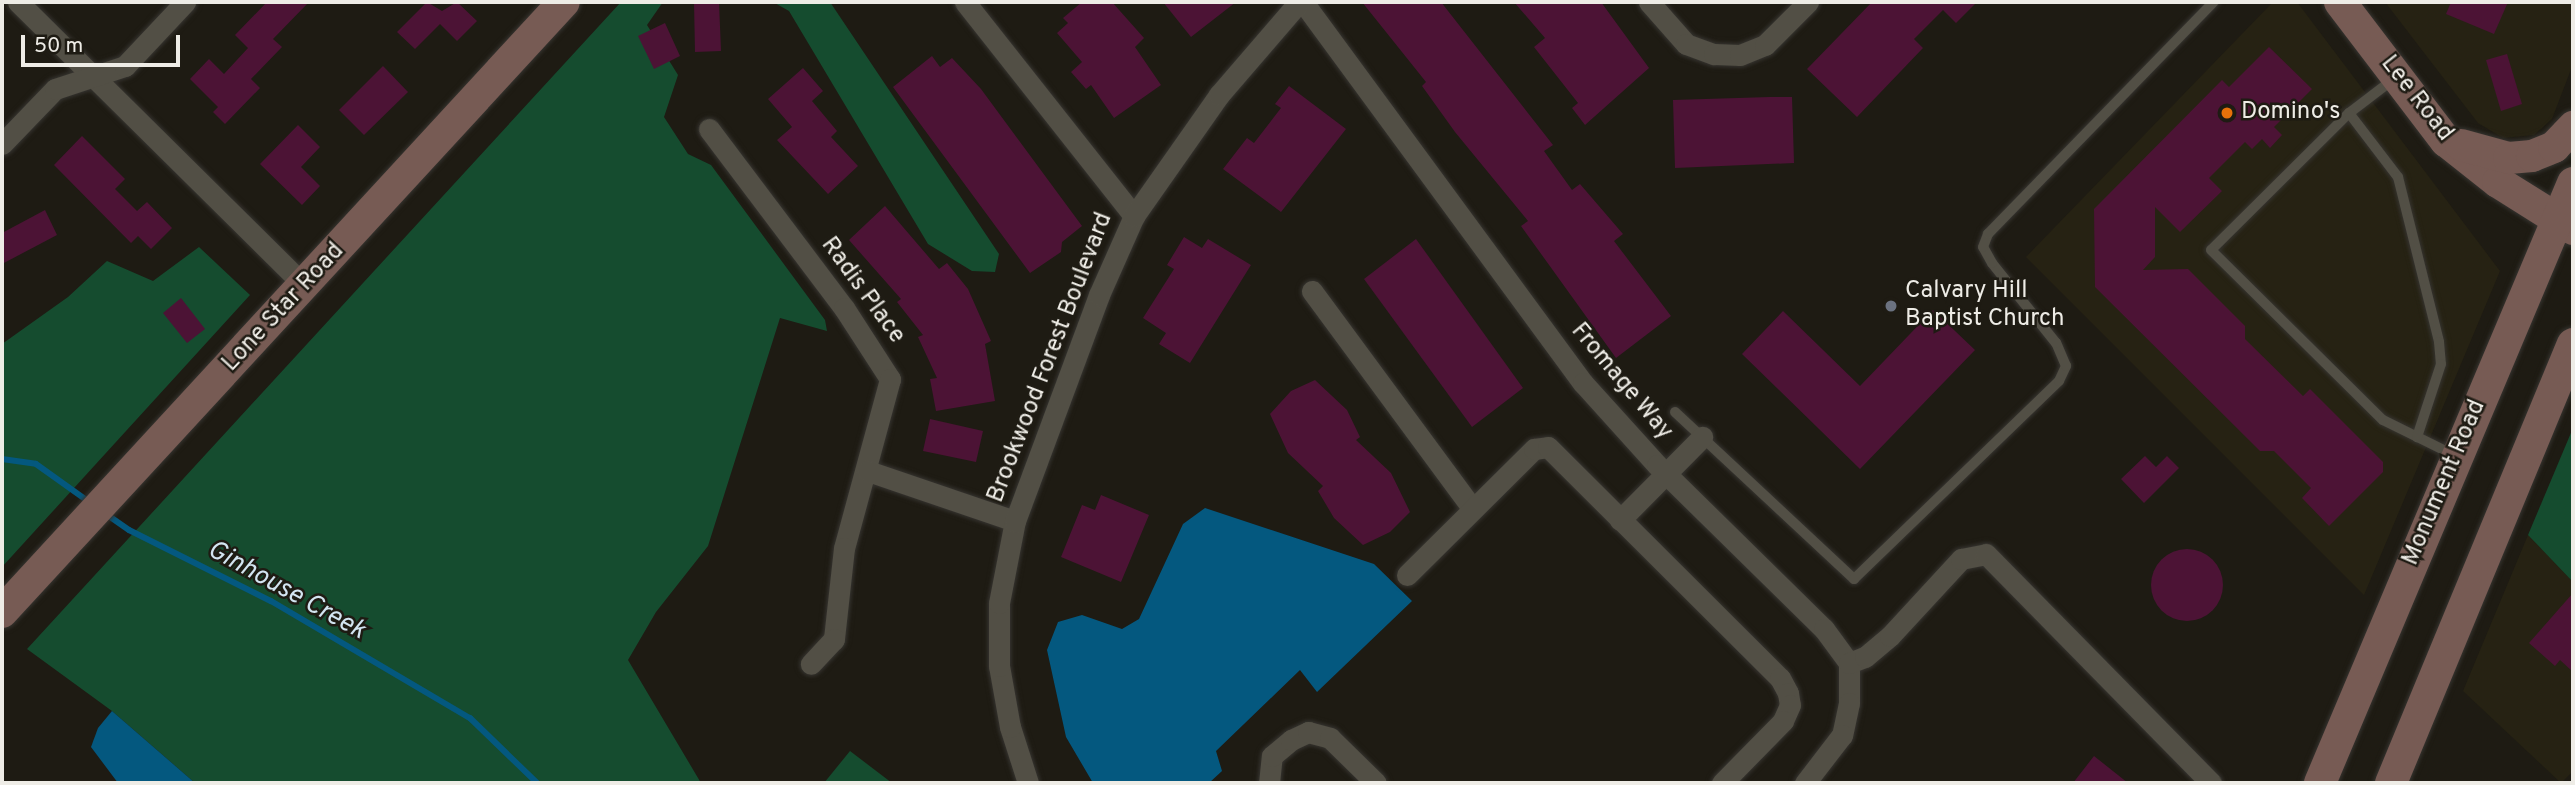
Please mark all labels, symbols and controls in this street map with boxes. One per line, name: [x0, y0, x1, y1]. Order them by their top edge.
scale bar: [24, 21, 184, 65]
text: 50 m: [34, 33, 83, 60]
street label: Lee Road: [2374, 50, 2458, 148]
place label: Domino's: [2241, 99, 2340, 127]
marker: Domino's: [2219, 105, 2235, 121]
street label: Brookwood Forest Boulevard: [982, 209, 1120, 507]
street label: Radis Place: [814, 232, 910, 350]
street label: Lone Star Road: [217, 238, 351, 378]
place label: Calvary Hill Baptist Church: [1905, 278, 2065, 334]
marker: Calvary Hill Baptist Church: [1883, 298, 1899, 314]
street label: Fromage Way: [1564, 318, 1678, 446]
street label: Monument Road: [2397, 396, 2493, 570]
water label: Ginhouse Creek: [201, 535, 371, 647]

